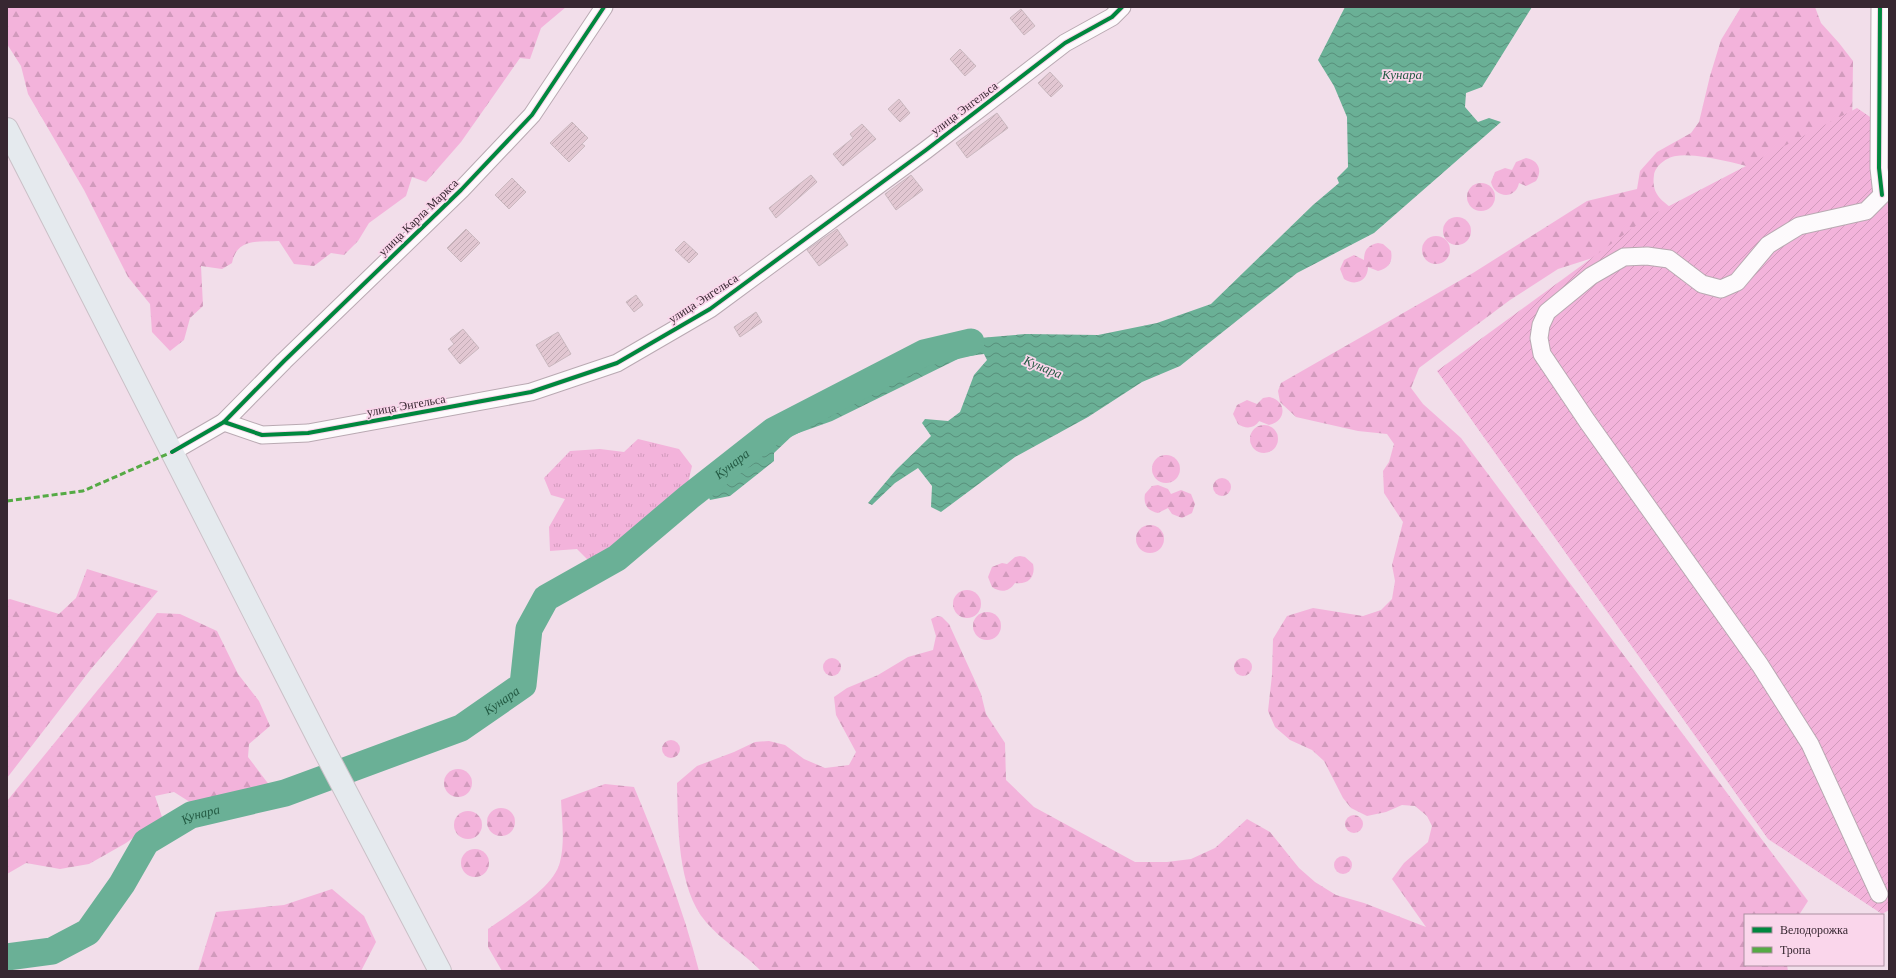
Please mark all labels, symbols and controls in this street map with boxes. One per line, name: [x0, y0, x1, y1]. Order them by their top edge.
water label: Кунара: [1381, 66, 1422, 83]
street label: улица Энгельса: [928, 78, 1001, 138]
street label: улица Карла Маркса: [375, 175, 462, 259]
street label: улица Энгельса: [665, 270, 741, 326]
water label: Кунара: [1020, 351, 1065, 383]
street label: улица Энгельса: [365, 391, 447, 419]
water label: Кунара: [710, 444, 753, 483]
water label: Кунара: [479, 681, 523, 719]
water label: Кунара: [177, 800, 222, 828]
legend: [1744, 914, 1884, 966]
text: Велодорожка: [1780, 922, 1849, 937]
text: Тропа: [1780, 942, 1811, 957]

